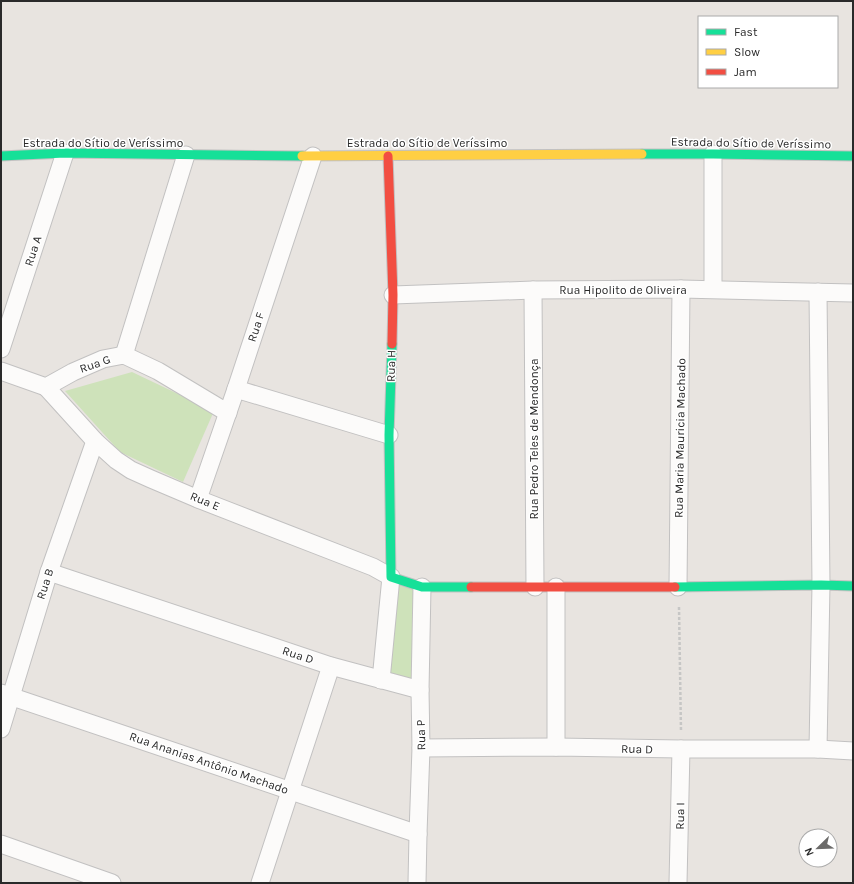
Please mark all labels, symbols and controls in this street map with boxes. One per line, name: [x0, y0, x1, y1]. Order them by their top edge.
legend: [698, 16, 838, 88]
text: Fast: [734, 25, 758, 39]
text: Slow: [734, 45, 760, 59]
text: Jam: [734, 65, 757, 79]
street label: Estrada do Sítio de Veríssimo: [671, 135, 831, 151]
street label: Estrada do Sítio de Veríssimo: [23, 136, 183, 150]
street label: Estrada do Sítio de Veríssimo: [347, 136, 507, 150]
street label: Rua A: [22, 234, 44, 268]
street label: Rua Hipolito de Oliveira: [559, 283, 687, 297]
street label: Rua F: [245, 310, 267, 344]
street label: Rua H: [384, 350, 398, 382]
street label: Rua G: [78, 352, 112, 376]
street label: Rua Pedro Teles de Mendonça: [527, 358, 541, 520]
street label: Rua Maria Mauricia Machado: [672, 358, 688, 518]
street label: Rua E: [188, 489, 222, 513]
street label: Rua B: [33, 567, 57, 601]
street label: Rua D: [281, 643, 315, 667]
street label: Rua P: [414, 719, 428, 750]
street label: Rua Ananias Antônio Machado: [128, 729, 290, 797]
street label: Rua D: [621, 742, 653, 756]
street label: Rua I: [673, 802, 687, 830]
north arrow: [798, 828, 838, 868]
text: N: [802, 846, 817, 858]

